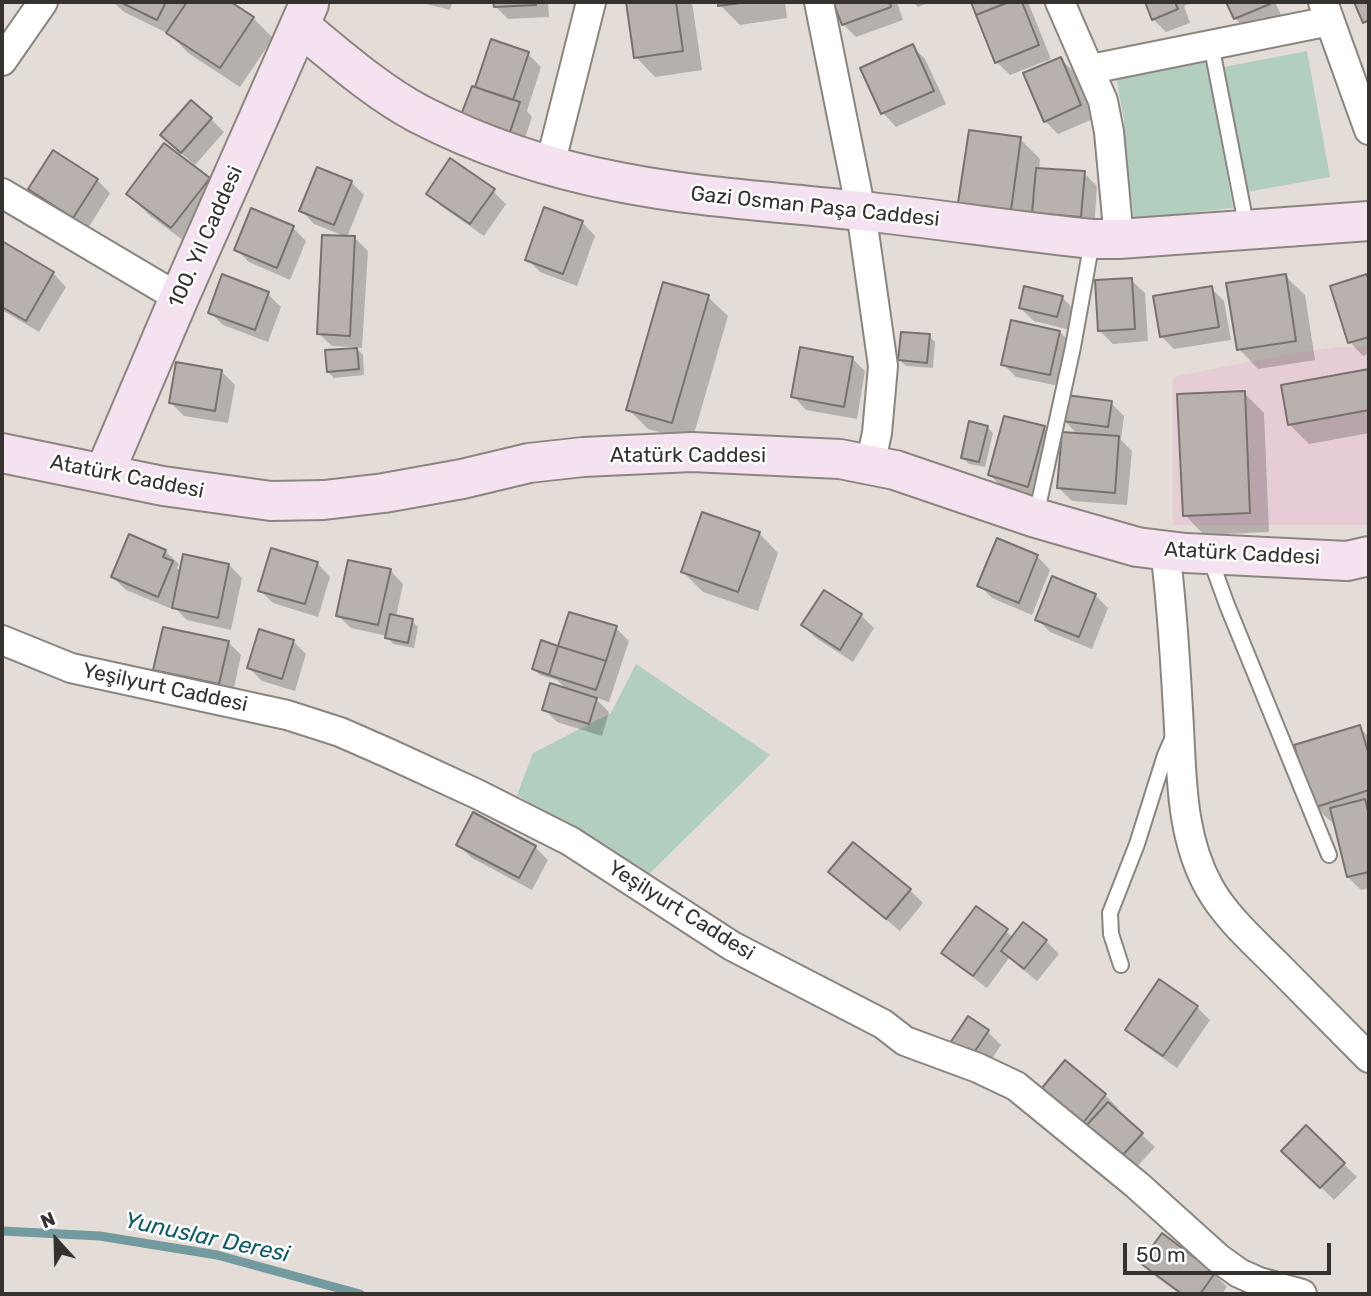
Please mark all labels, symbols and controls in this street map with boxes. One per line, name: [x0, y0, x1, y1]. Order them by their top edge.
street label: 100. Yıl Caddesi: [163, 162, 249, 312]
street label: Gazi Osman Paşa Caddesi: [689, 181, 941, 233]
street label: Atatürk Caddesi: [610, 443, 766, 469]
street label: Atatürk Caddesi: [48, 450, 206, 504]
street label: Atatürk Caddesi: [1163, 537, 1321, 571]
street label: Yeşilyurt Caddesi: [80, 658, 250, 718]
street label: Yeşilyurt Caddesi: [603, 856, 759, 966]
north arrow: [21, 1205, 91, 1275]
text: N: [37, 1207, 59, 1233]
water label: Yunuslar Deresi: [122, 1207, 292, 1269]
scale bar: [1126, 1230, 1334, 1274]
text: 50 m: [1136, 1242, 1186, 1267]

